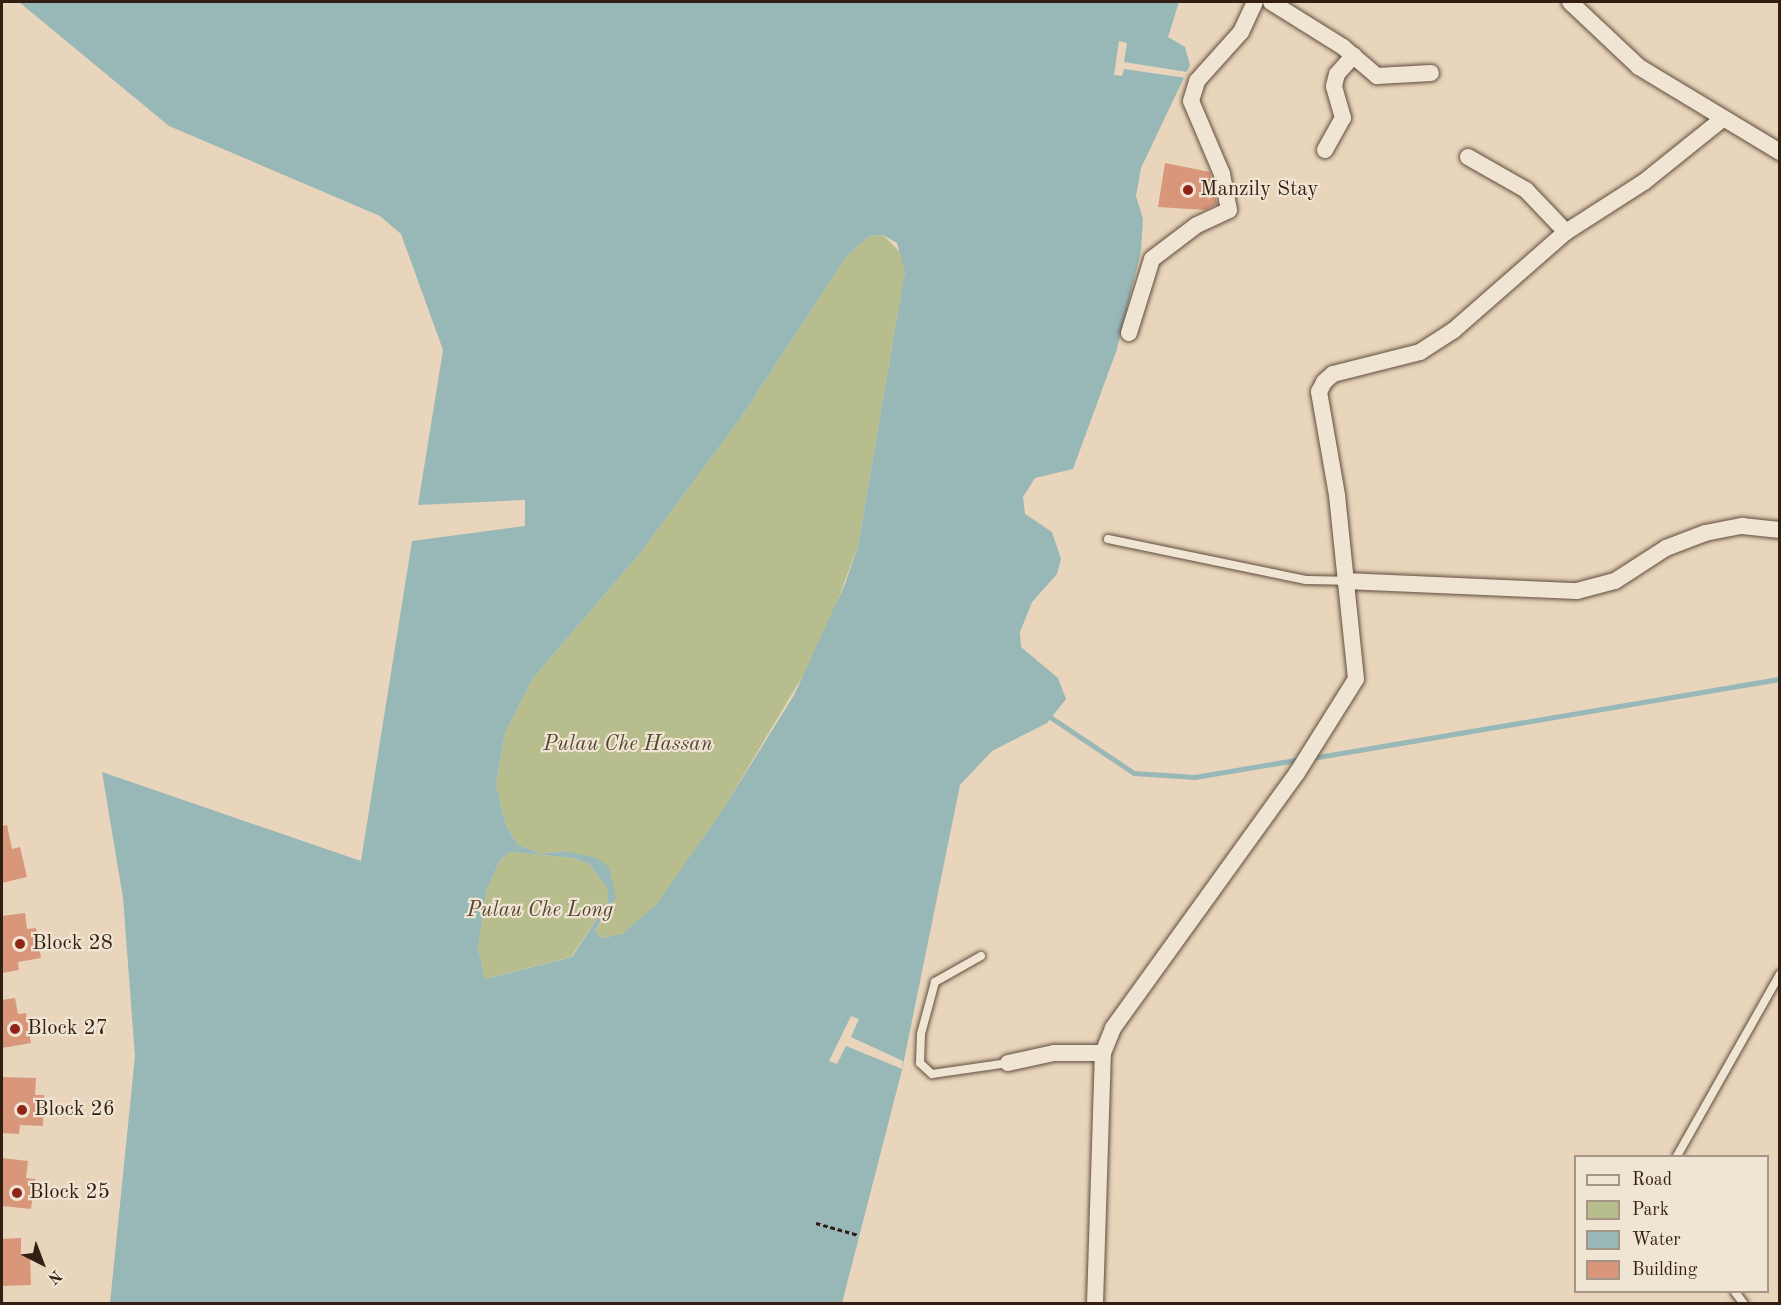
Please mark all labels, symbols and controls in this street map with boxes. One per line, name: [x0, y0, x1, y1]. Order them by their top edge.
place label: Manzily Stay: [1200, 177, 1318, 203]
marker: Manzily Stay: [1181, 183, 1195, 197]
park label: Pulau Che Hassan: [543, 732, 713, 758]
park label: Pulau Che Long: [467, 898, 613, 924]
place label: Block 28: [32, 931, 113, 957]
marker: Block 28: [13, 937, 27, 951]
place label: Block 27: [27, 1016, 108, 1042]
marker: Block 27: [8, 1022, 22, 1036]
place label: Block 26: [34, 1097, 115, 1123]
marker: Block 26: [15, 1103, 29, 1117]
legend: [1574, 1155, 1769, 1293]
text: Road: [1632, 1171, 1672, 1189]
place label: Block 25: [29, 1180, 110, 1206]
marker: Block 25: [10, 1186, 24, 1200]
text: Park: [1632, 1201, 1669, 1219]
text: Water: [1632, 1231, 1681, 1249]
north arrow: [12, 1233, 72, 1293]
text: Building: [1632, 1261, 1697, 1279]
text: N: [44, 1266, 64, 1286]

